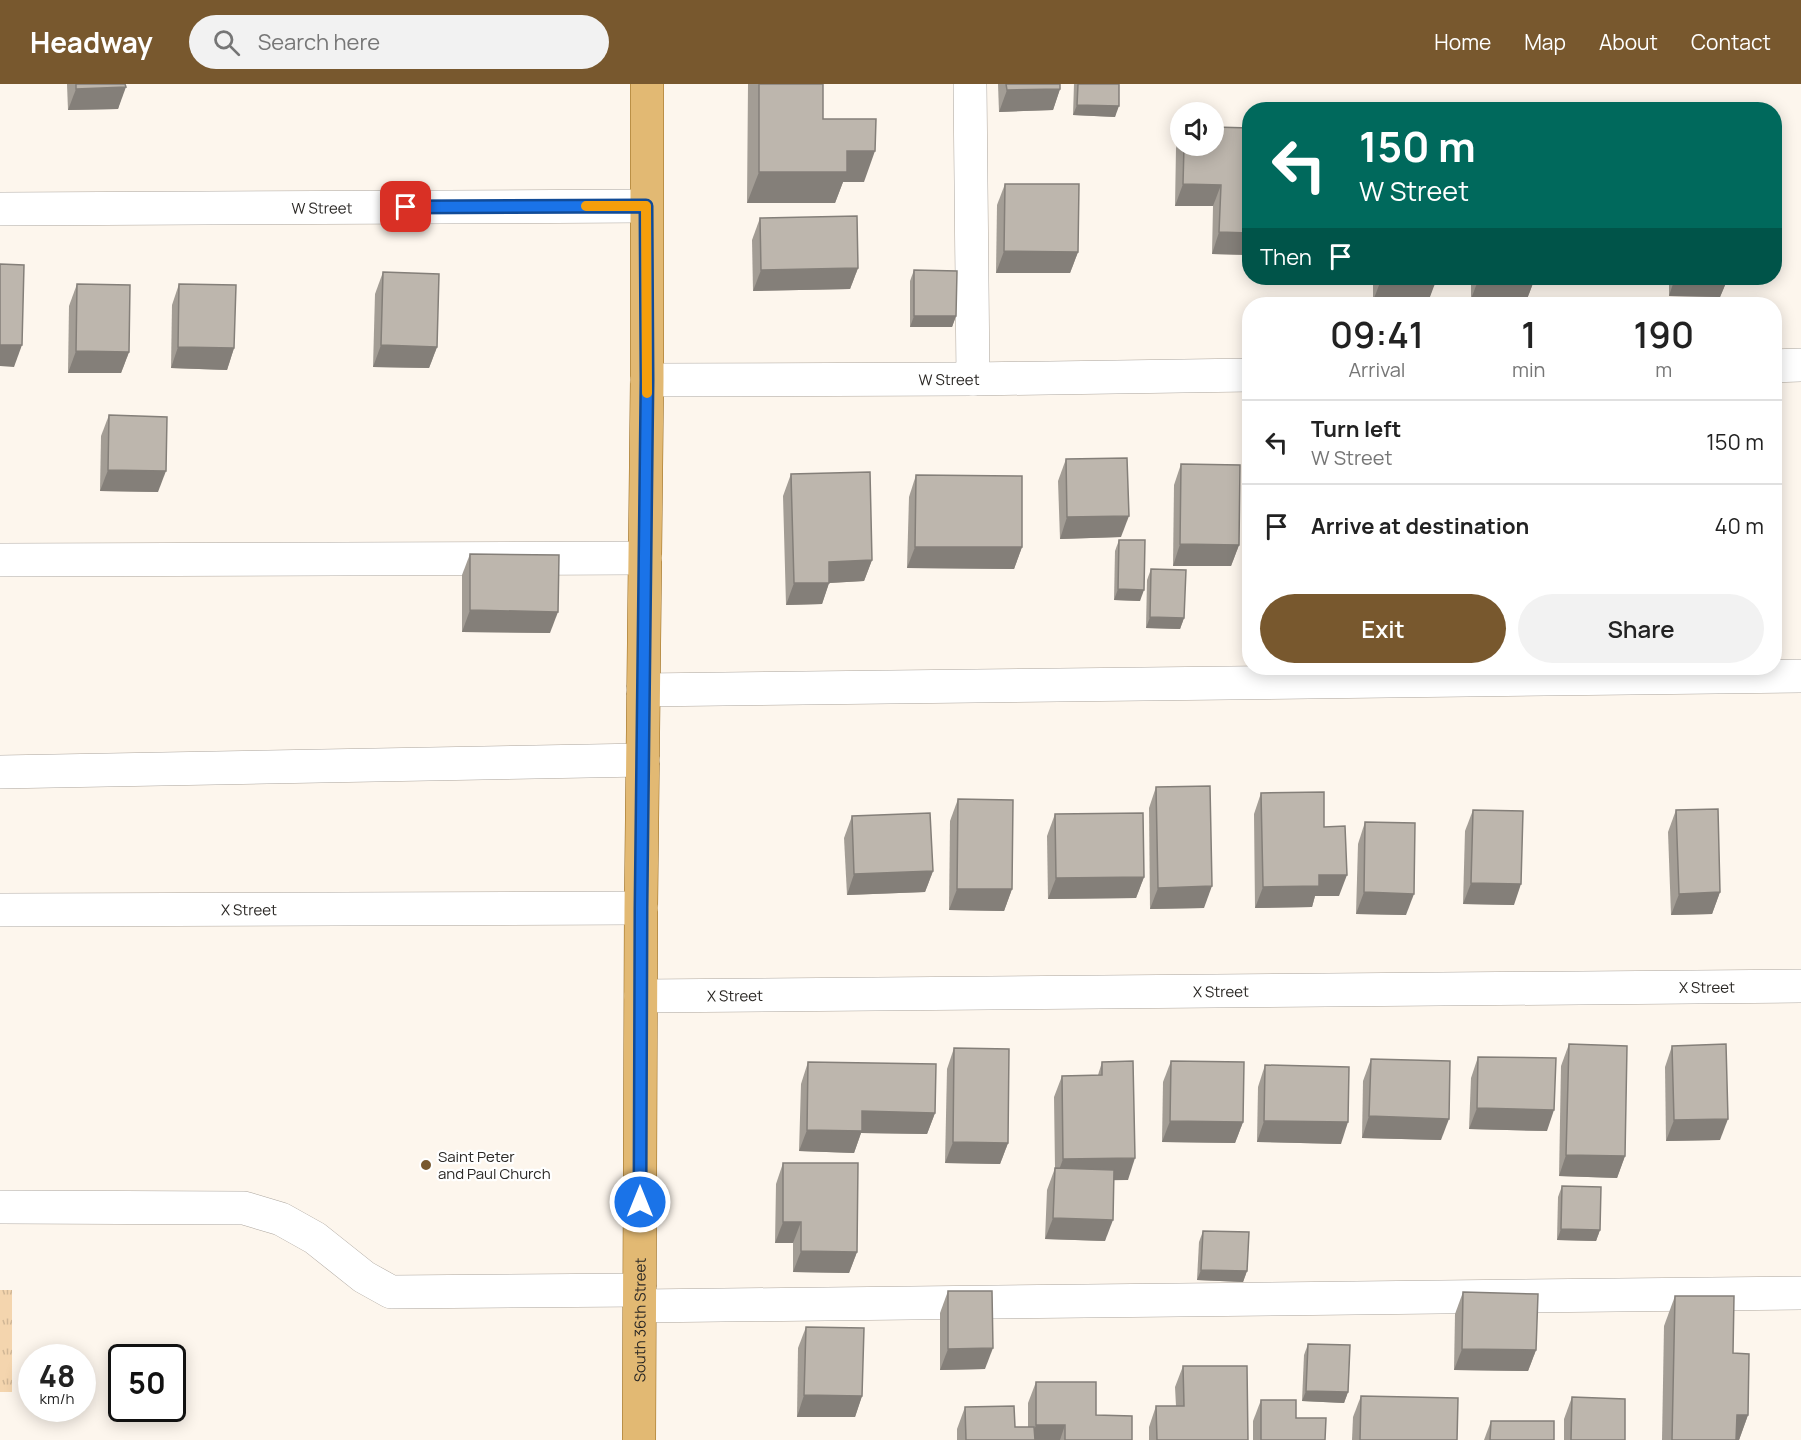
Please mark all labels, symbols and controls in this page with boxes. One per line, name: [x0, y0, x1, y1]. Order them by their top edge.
search box: [189, 15, 609, 69]
text: Headway: [30, 23, 153, 61]
icon: search: [210, 26, 243, 59]
text: Search here: [258, 27, 380, 57]
text: Home: [1434, 28, 1491, 56]
text: Map: [1524, 28, 1566, 56]
text: About: [1599, 28, 1658, 56]
text: Contact: [1691, 28, 1771, 56]
map controls: [1170, 102, 1224, 156]
button: sound: [1170, 102, 1224, 156]
text: 150 m: [1359, 117, 1476, 175]
icon: left: [1260, 126, 1338, 204]
text: W Street: [1359, 172, 1469, 209]
pin: [380, 181, 431, 232]
icon: arrive: [389, 190, 422, 223]
street label: W Street: [291, 197, 353, 218]
icon: arrive: [1324, 240, 1357, 273]
text: Then: [1260, 242, 1312, 272]
text: 09:41: [1330, 310, 1424, 359]
text: 1: [1521, 310, 1536, 359]
text: 190: [1633, 310, 1694, 359]
text: Arrival: [1348, 356, 1406, 383]
text: min: [1512, 356, 1545, 383]
text: m: [1655, 356, 1672, 383]
street label: W Street: [918, 368, 980, 390]
text: Turn left: [1311, 414, 1401, 444]
icon: left: [1260, 426, 1293, 459]
text: 150 m: [1706, 427, 1764, 457]
text: W Street: [1311, 444, 1392, 471]
icon: arrive: [1260, 510, 1293, 543]
text: Arrive at destination: [1311, 511, 1529, 541]
text: 40 m: [1715, 511, 1764, 541]
button: Exit: [1260, 594, 1506, 663]
button: Share: [1518, 594, 1764, 663]
street label: X Street: [221, 899, 277, 920]
street label: X Street: [1679, 976, 1735, 998]
street label: X Street: [1193, 980, 1249, 1002]
street label: X Street: [707, 984, 763, 1006]
place label: Saint Peter and Paul Church: [438, 1146, 551, 1184]
marker: Saint Peter and Paul Church: [419, 1158, 433, 1172]
position arrow: [608, 1170, 672, 1234]
street label: South 36th Street: [629, 1258, 650, 1382]
speed limit sign: 50: [108, 1344, 186, 1422]
text: 48: [39, 1355, 75, 1396]
text: km/h: [40, 1388, 74, 1409]

